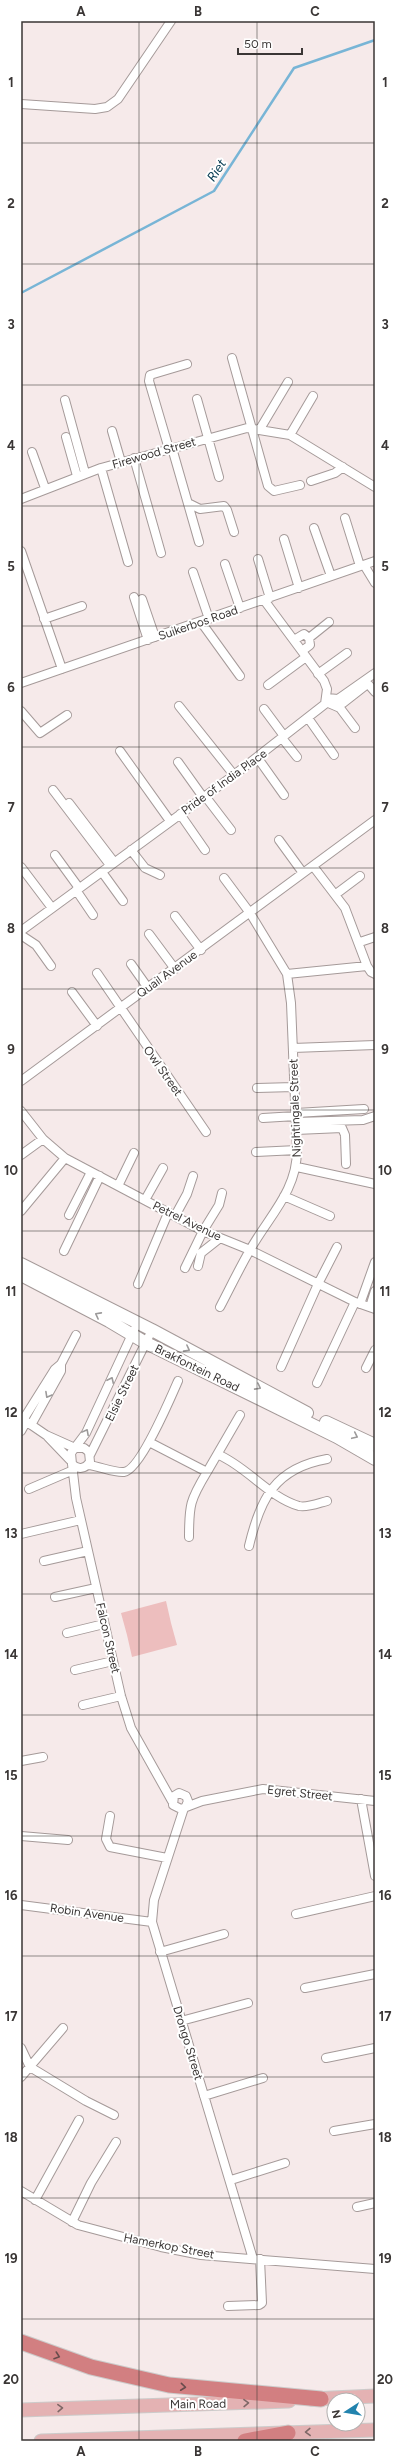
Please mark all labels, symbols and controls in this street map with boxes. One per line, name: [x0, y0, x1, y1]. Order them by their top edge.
text: A: [76, 4, 86, 19]
text: B: [194, 4, 202, 19]
text: C: [310, 4, 320, 19]
scale bar: [238, 30, 302, 56]
text: 50 m: [244, 37, 272, 51]
text: 1: [8, 75, 14, 90]
text: 1: [382, 75, 388, 90]
water label: Riet: [204, 156, 230, 184]
text: 2: [7, 196, 15, 211]
text: 2: [381, 196, 389, 211]
text: 3: [7, 317, 15, 332]
text: 3: [381, 317, 389, 332]
street label: Firewood Street: [110, 434, 198, 472]
text: 4: [7, 438, 15, 453]
text: 4: [381, 438, 389, 453]
text: 5: [7, 559, 15, 574]
text: 5: [381, 559, 389, 574]
street label: Suikerbos Road: [156, 603, 240, 643]
text: 6: [7, 680, 15, 695]
text: 6: [381, 680, 389, 695]
street label: Pride of India Place: [179, 746, 270, 818]
text: 7: [7, 800, 15, 815]
text: 7: [381, 800, 389, 815]
text: 8: [7, 921, 15, 936]
text: 8: [381, 921, 389, 936]
street label: Quail Avenue: [134, 947, 200, 1001]
text: 9: [7, 1042, 15, 1057]
text: 9: [381, 1042, 389, 1057]
street label: Owl Street: [141, 1043, 186, 1099]
street label: Nightingale Street: [286, 1058, 304, 1158]
text: 10: [4, 1163, 18, 1178]
text: 10: [378, 1163, 392, 1178]
street label: Petrel Avenue: [150, 1198, 224, 1244]
text: 11: [6, 1284, 16, 1299]
text: 11: [380, 1284, 390, 1299]
one-way arrow: [95, 1312, 102, 1320]
street label: Brakfontein Road: [152, 1341, 242, 1395]
one-way arrow: [183, 1344, 190, 1352]
street label: Elsie Street: [102, 1362, 142, 1424]
one-way arrow: [106, 1377, 114, 1384]
one-way arrow: [254, 1382, 261, 1390]
one-way arrow: [45, 1391, 53, 1398]
text: 12: [4, 1405, 18, 1420]
text: 12: [378, 1405, 392, 1420]
one-way arrow: [81, 1429, 89, 1436]
one-way arrow: [351, 1431, 359, 1439]
text: 13: [5, 1526, 17, 1541]
text: 13: [379, 1526, 391, 1541]
street label: Falcon Street: [93, 1601, 123, 1675]
text: 14: [4, 1647, 18, 1662]
text: 14: [378, 1647, 392, 1662]
text: 15: [4, 1768, 18, 1783]
text: 15: [378, 1768, 392, 1783]
street label: Egret Street: [267, 1783, 334, 1803]
text: 16: [4, 1888, 18, 1903]
text: 16: [378, 1888, 392, 1903]
street label: Robin Avenue: [49, 1901, 125, 1925]
street label: Drongo Street: [170, 2004, 206, 2082]
text: 17: [5, 2009, 17, 2024]
text: 17: [379, 2009, 391, 2024]
text: 18: [4, 2130, 18, 2145]
text: 18: [378, 2130, 392, 2145]
street label: Hamerkop Street: [122, 2230, 216, 2262]
text: 19: [4, 2251, 18, 2266]
text: 19: [378, 2251, 392, 2266]
one-way arrow: [54, 2351, 61, 2359]
text: 20: [3, 2372, 19, 2387]
text: 20: [377, 2372, 393, 2387]
one-way arrow: [180, 2382, 186, 2391]
north arrow: [326, 2392, 366, 2432]
street label: Main Road: [170, 2397, 226, 2411]
one-way arrow: [243, 2399, 249, 2407]
one-way arrow: [57, 2404, 63, 2412]
text: N: [329, 2408, 344, 2419]
one-way arrow: [305, 2428, 311, 2437]
text: A: [76, 2444, 86, 2459]
text: B: [194, 2444, 202, 2459]
text: C: [310, 2444, 320, 2459]

